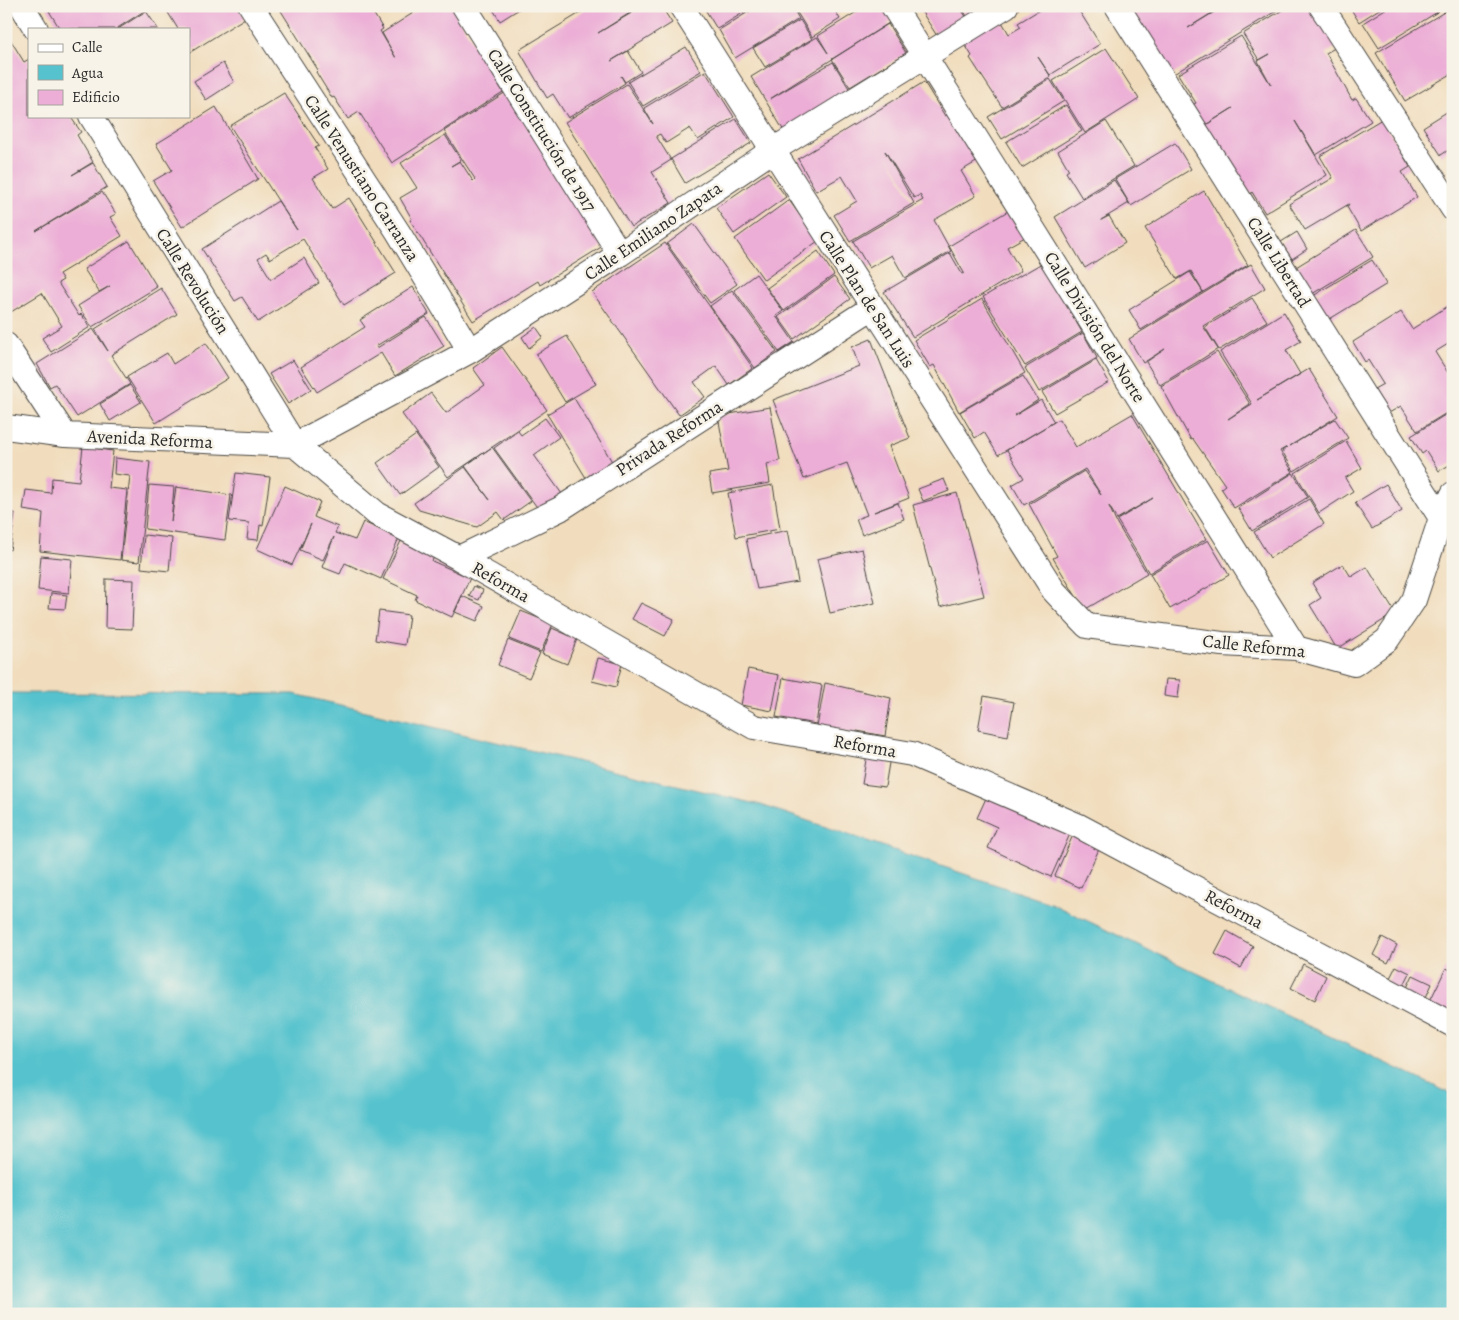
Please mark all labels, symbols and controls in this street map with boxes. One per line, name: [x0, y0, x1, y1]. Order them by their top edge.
legend: [28, 28, 190, 118]
text: Calle: [72, 37, 103, 57]
street label: Calle Constitución de 1917: [482, 44, 602, 217]
text: Agua: [71, 63, 103, 83]
text: Edificio: [72, 87, 120, 107]
street label: Calle Venustiano Carranza: [299, 90, 425, 267]
street label: Calle Emiliano Zapata: [579, 176, 727, 286]
street label: Calle Libertad: [1242, 212, 1316, 312]
street label: Calle Revolución: [151, 223, 235, 339]
street label: Calle Plan de San Luis: [813, 226, 921, 372]
street label: Calle División del Norte: [1039, 247, 1151, 407]
street label: Privada Reforma: [611, 394, 728, 482]
street label: Avenida Reforma: [86, 424, 214, 454]
street label: Reforma: [468, 556, 535, 609]
street label: Calle Reforma: [1201, 629, 1307, 663]
street label: Reforma: [832, 729, 899, 763]
street label: Reforma: [1200, 884, 1268, 935]

